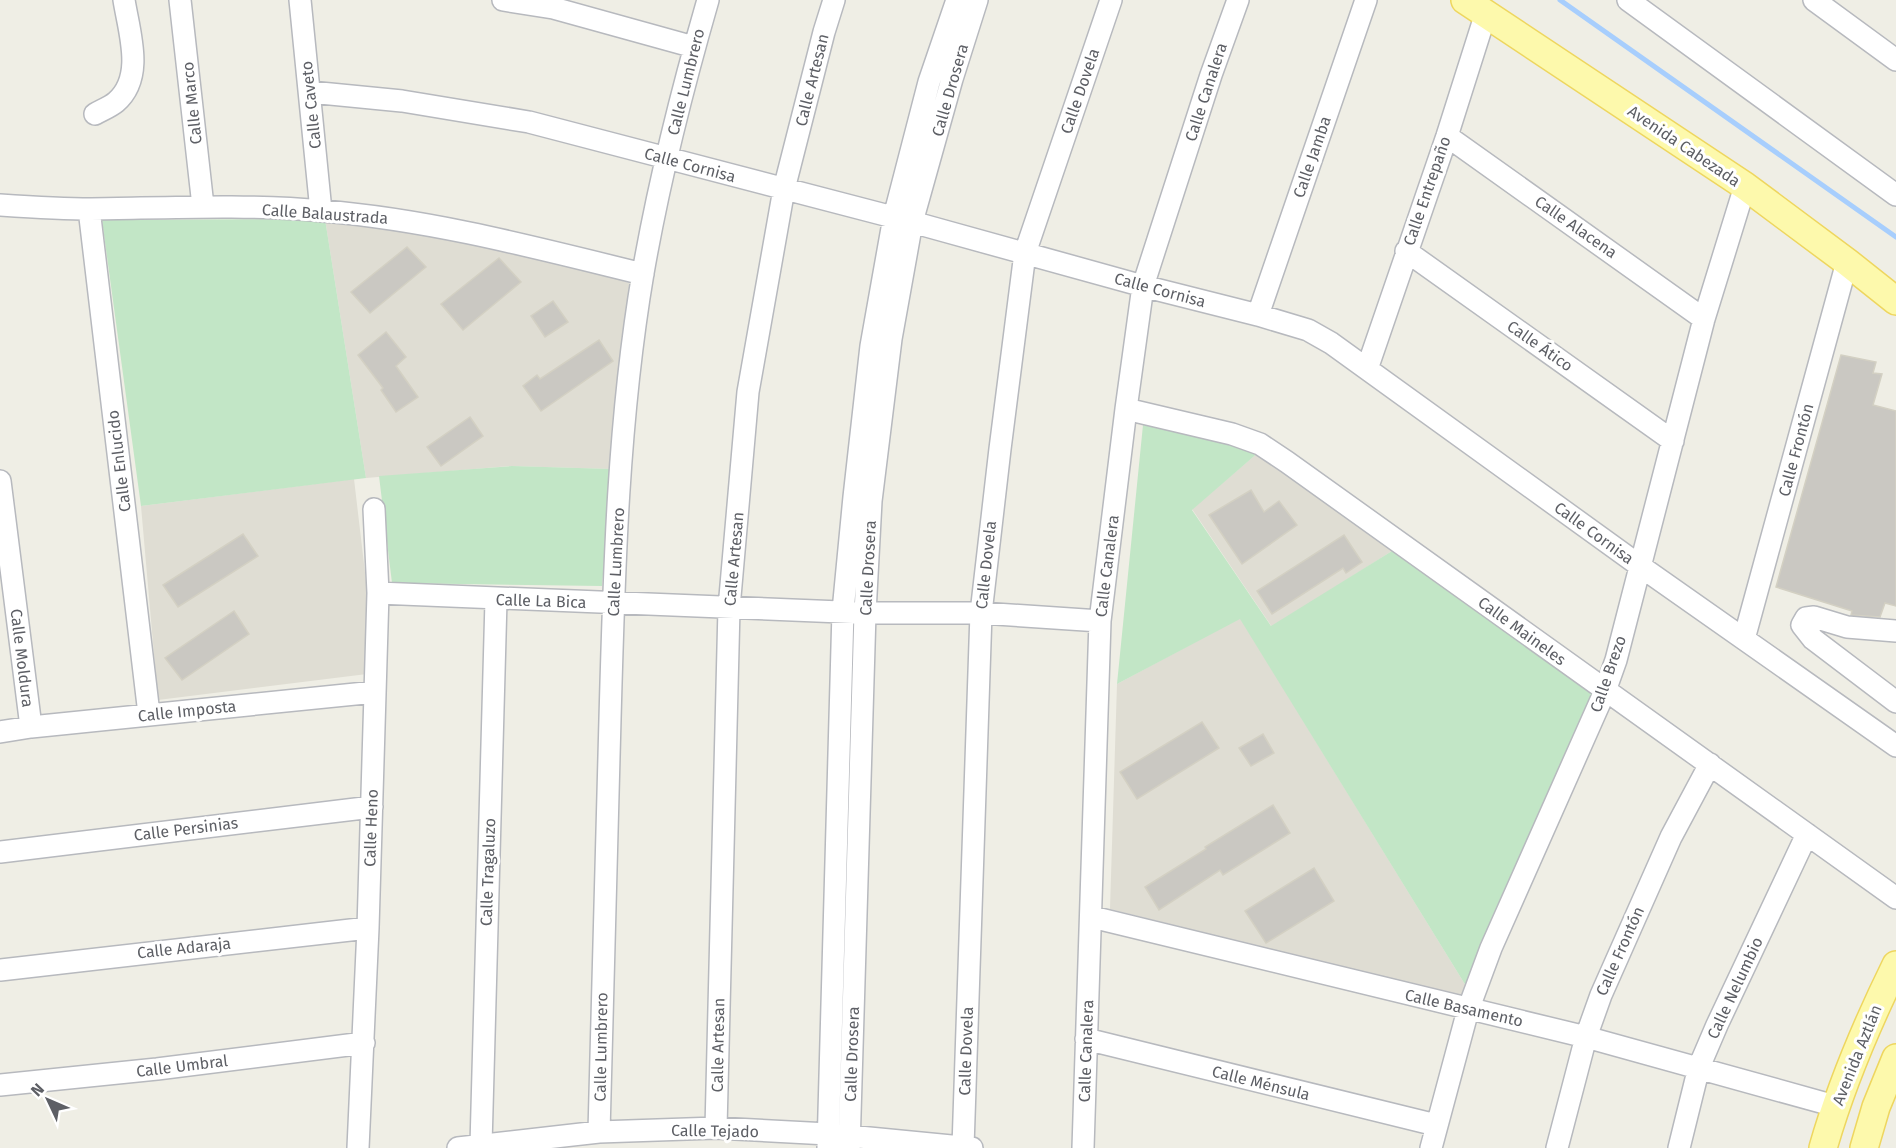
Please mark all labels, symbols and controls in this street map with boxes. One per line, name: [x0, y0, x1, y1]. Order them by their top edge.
street label: Calle Lumbrero: [664, 27, 708, 137]
street label: Calle Artesan: [791, 32, 833, 128]
street label: Calle Canalera: [1181, 40, 1231, 144]
street label: Calle Drosera: [928, 41, 972, 139]
street label: Calle Dovela: [1057, 46, 1103, 136]
street label: Calle Caveto: [297, 60, 325, 150]
street label: Calle Marco: [178, 61, 206, 145]
street label: Avenida Cabezada: [1624, 101, 1744, 191]
street label: Calle Jamba: [1289, 114, 1335, 200]
street label: Calle Entrepaño: [1399, 134, 1455, 248]
street label: Calle Cornisa: [642, 144, 738, 186]
street label: Calle Alacena: [1531, 192, 1621, 262]
street label: Calle Balaustrada: [261, 200, 389, 228]
street label: Calle Cornisa: [1112, 269, 1208, 311]
street label: Calle Ático: [1504, 316, 1577, 376]
street label: Calle Frontón: [1774, 401, 1818, 499]
street label: Calle Enlucido: [103, 409, 135, 513]
street label: Calle Cornisa: [1551, 498, 1637, 568]
street label: Calle Lumbrero: [604, 507, 628, 617]
street label: Calle Artesan: [720, 511, 748, 607]
street label: Calle Canalera: [1091, 514, 1123, 618]
street label: Calle Drosera: [856, 520, 880, 616]
street label: Calle Dovela: [972, 520, 1000, 610]
street label: Calle La Bica: [495, 590, 587, 612]
street label: Calle Maineles: [1474, 593, 1570, 669]
street label: Calle Moldura: [7, 608, 37, 708]
street label: Calle Brezo: [1586, 633, 1630, 715]
street label: Calle Imposta: [137, 696, 237, 726]
street label: Calle Heno: [360, 789, 382, 867]
street label: Calle Persinias: [133, 813, 239, 845]
street label: Calle Tragaluzo: [477, 818, 499, 926]
street label: Calle Frontón: [1592, 903, 1648, 999]
street label: Calle Adaraja: [136, 934, 232, 962]
street label: Calle Nelumbio: [1703, 934, 1767, 1042]
street label: Calle Basamento: [1403, 985, 1525, 1031]
street label: Calle Lumbrero: [591, 992, 611, 1102]
street label: Calle Artesan: [708, 998, 728, 1092]
street label: Calle Canalera: [1075, 999, 1097, 1103]
street label: Avenida Aztlán: [1828, 1002, 1886, 1108]
street label: Calle Drosera: [841, 1006, 863, 1102]
street label: Calle Dovela: [955, 1006, 977, 1096]
street label: Calle Umbral: [135, 1051, 229, 1081]
street label: Calle Ménsula: [1210, 1062, 1312, 1104]
north arrow: [18, 1070, 78, 1130]
text: N: [27, 1080, 48, 1100]
street label: Calle Tejado: [671, 1121, 759, 1141]

